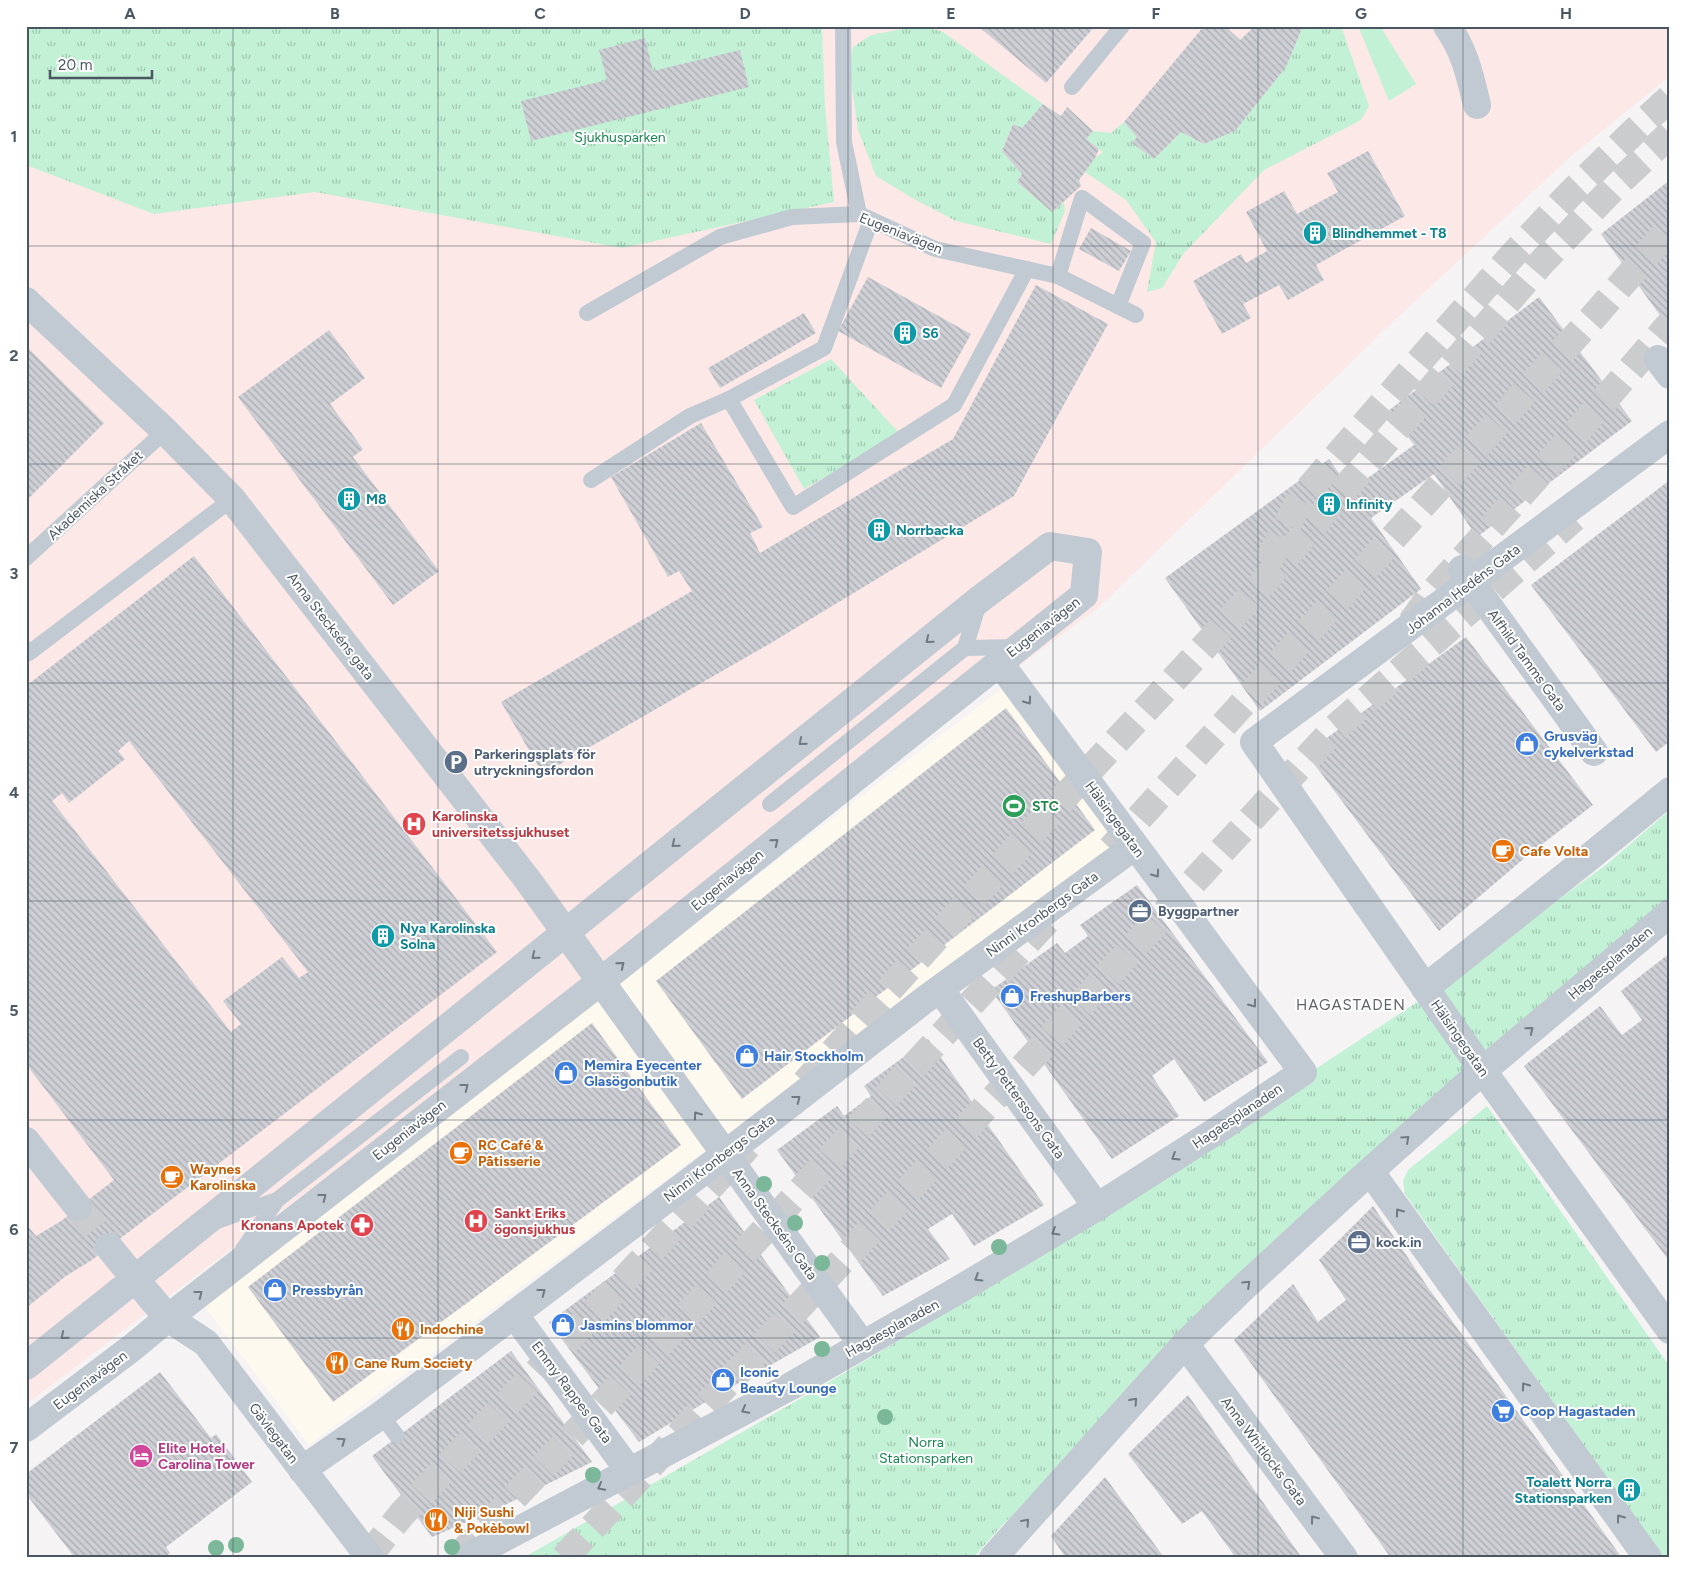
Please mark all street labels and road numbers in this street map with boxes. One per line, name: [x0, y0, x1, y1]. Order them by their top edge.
street label: Eugeniavägen: [857, 209, 945, 258]
street label: Akademiska Stråket: [44, 447, 146, 544]
street label: Johanna Hedéns Gata: [1403, 541, 1524, 638]
street label: Anna Steckséns gata: [283, 569, 378, 683]
street label: Eugeniavägen: [1003, 593, 1083, 661]
street label: Alfhild Tamms Gata: [1484, 606, 1569, 714]
street label: Hälsingegatan: [1081, 778, 1148, 861]
street label: Eugeniavägen: [688, 846, 767, 915]
street label: Ninni Kronbergs Gata: [983, 868, 1102, 961]
street label: Hagaesplanaden: [1565, 923, 1656, 1003]
street label: Hälsingegatan: [1427, 997, 1492, 1080]
street label: Betty Petterssons Gata: [969, 1035, 1068, 1162]
street label: Hagaesplanaden: [1189, 1080, 1285, 1153]
street label: Eugeniavägen: [369, 1096, 449, 1164]
street label: Ninni Kronbergs Gata: [660, 1111, 778, 1206]
street label: Anna Steckséns Gata: [728, 1165, 821, 1283]
street label: Hagaesplanaden: [843, 1296, 942, 1361]
street label: Emmy Rappes Gata: [528, 1338, 615, 1447]
street label: Eugeniavägen: [50, 1347, 131, 1414]
street label: Anna Whitlocks Gata: [1217, 1394, 1310, 1509]
street label: Gävlegatan: [245, 1400, 302, 1467]

